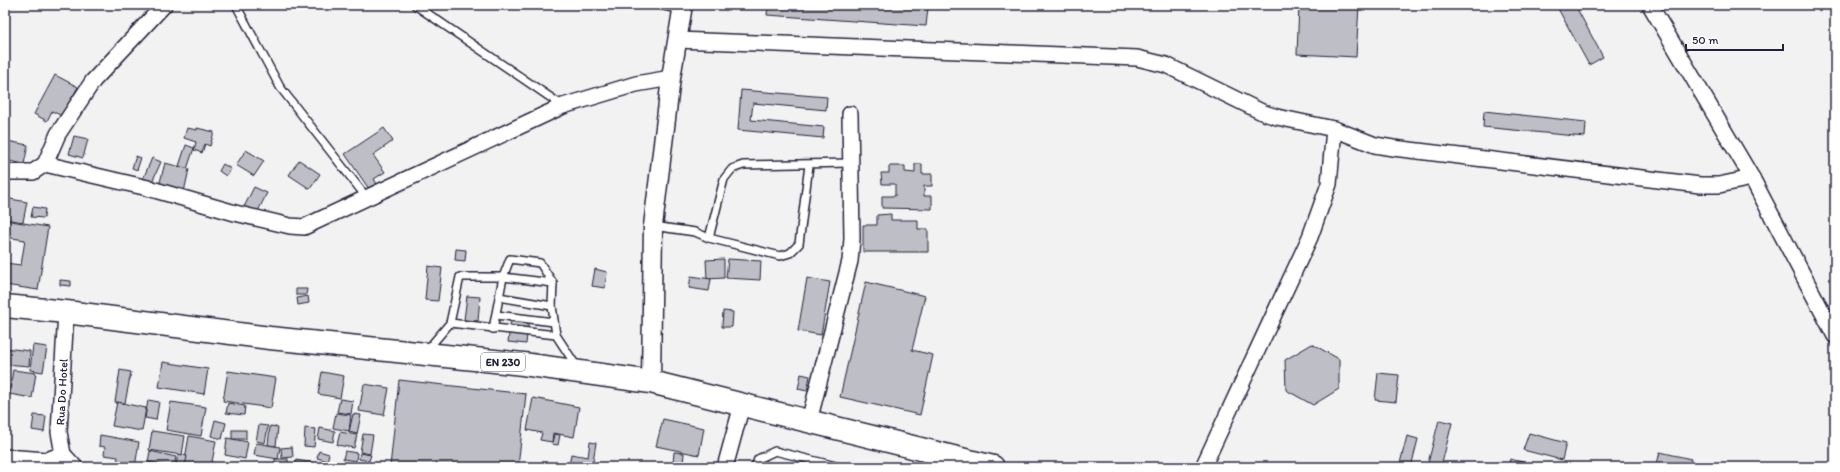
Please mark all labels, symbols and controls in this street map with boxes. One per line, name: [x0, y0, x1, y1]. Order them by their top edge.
scale bar: [1686, 26, 1783, 52]
text: 50 m: [1692, 33, 1718, 47]
road number: EN 230: [481, 353, 525, 371]
street label: Rua Do Hotel: [53, 358, 71, 426]

